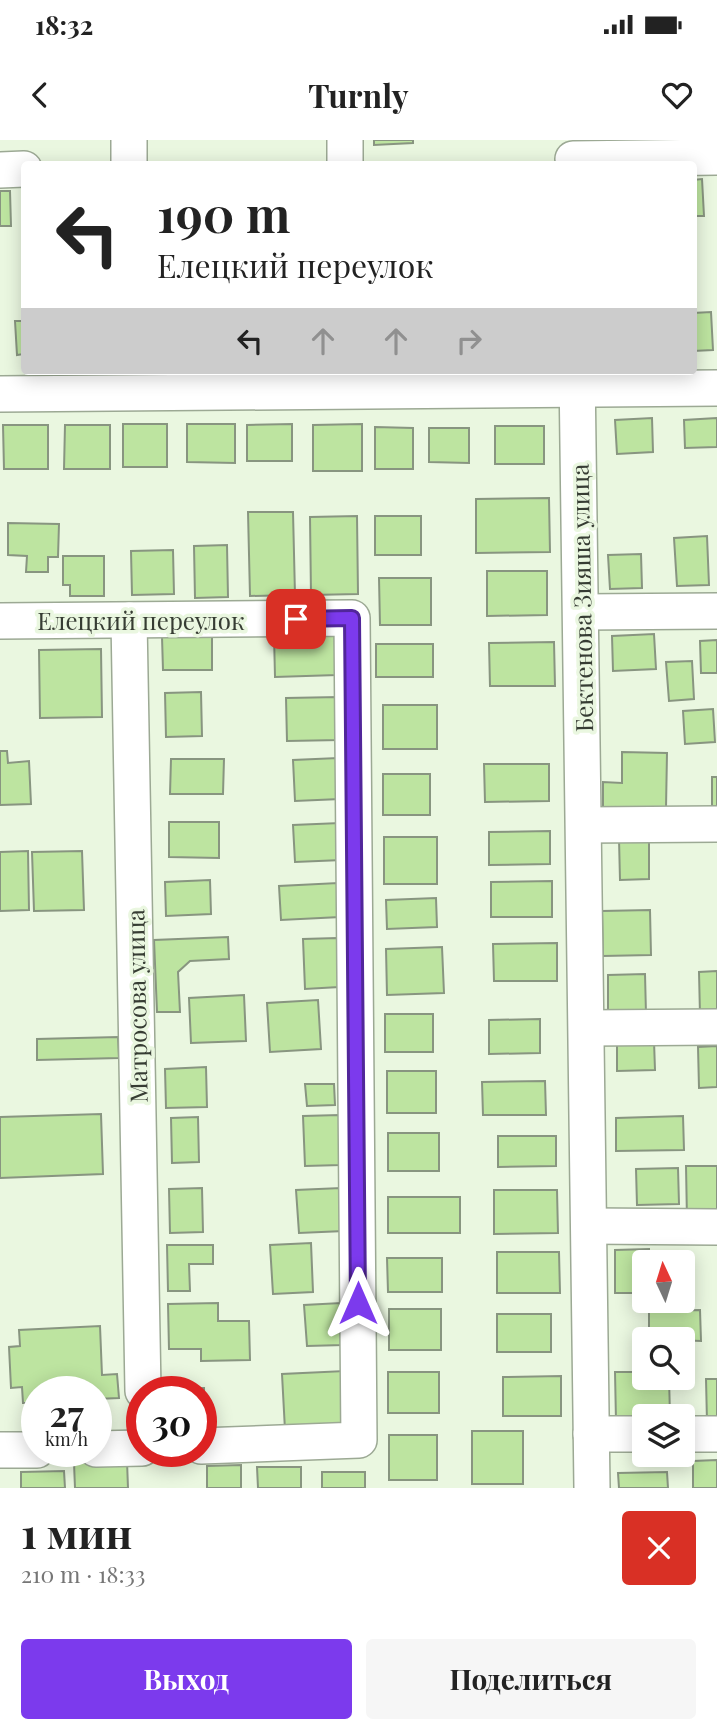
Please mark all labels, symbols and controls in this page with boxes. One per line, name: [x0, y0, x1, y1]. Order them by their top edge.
text: 18:32: [35, 7, 93, 42]
text: Turnly: [308, 73, 409, 116]
icon: back: [21, 76, 59, 114]
icon: heart: [658, 76, 696, 114]
text: 190 m: [157, 180, 290, 245]
icon: left: [42, 189, 133, 280]
text: Елецкий переулок: [157, 243, 434, 286]
icon: left: [231, 322, 269, 360]
icon: ahead: [304, 322, 342, 360]
icon: ahead: [377, 322, 415, 360]
icon: right: [450, 322, 488, 360]
street label: Бектенова Зияша улица: [563, 463, 599, 733]
pin: [266, 589, 326, 649]
icon: arrive: [277, 600, 315, 638]
street label: Елецкий переулок: [37, 604, 245, 636]
street label: Матросова улица: [118, 909, 154, 1103]
north arrow: [632, 1250, 695, 1312]
map controls: [632, 1250, 695, 1467]
position arrow: [321, 1266, 395, 1340]
button: search: [632, 1327, 695, 1390]
speed limit sign: 30: [126, 1376, 217, 1467]
text: 27: [49, 1389, 84, 1436]
button: layers: [632, 1404, 695, 1467]
text: km/h: [45, 1427, 88, 1451]
text: 1 мин: [21, 1504, 132, 1560]
button: close: [622, 1511, 696, 1585]
text: 210 m · 18:33: [21, 1558, 145, 1589]
button: Выход: [21, 1639, 352, 1719]
button: Поделиться: [366, 1639, 696, 1719]

